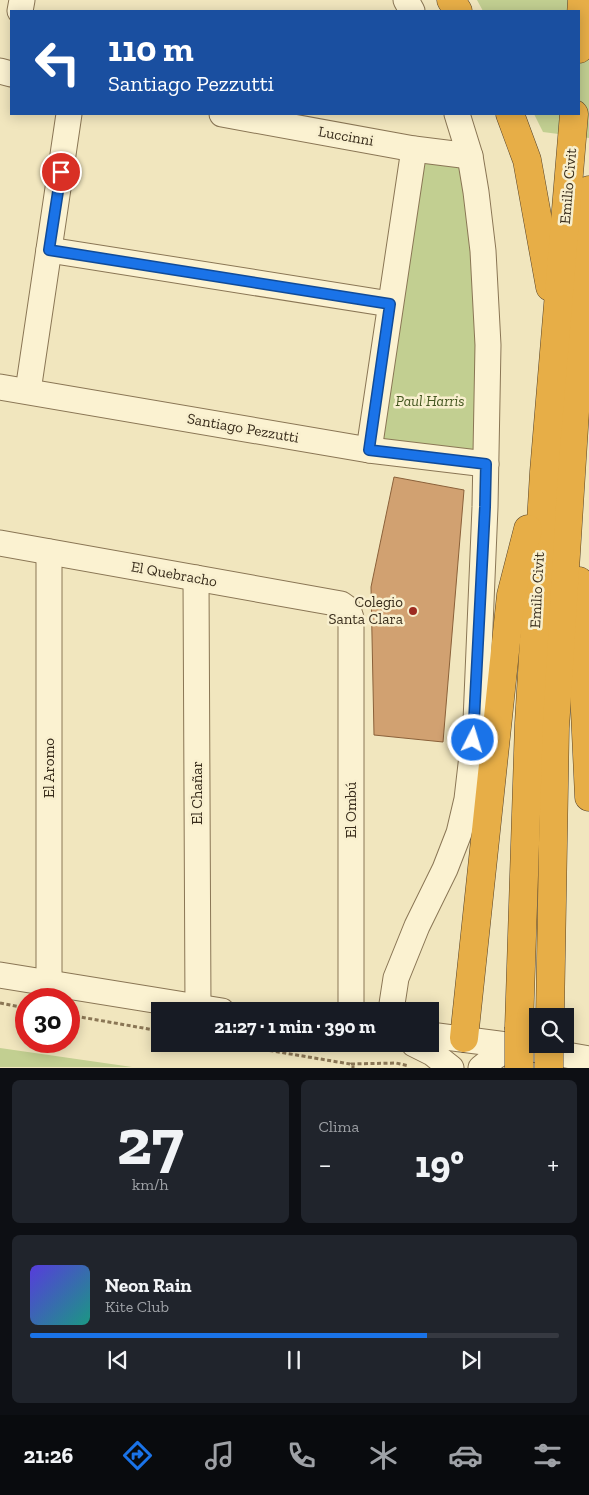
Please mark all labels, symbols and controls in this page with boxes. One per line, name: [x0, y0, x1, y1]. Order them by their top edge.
text: 110 m: [108, 28, 194, 70]
icon: left: [25, 30, 90, 95]
text: Santiago Pezzutti: [108, 70, 274, 97]
street label: Luccinni: [317, 122, 375, 150]
street label: Emilio Civit: [556, 147, 580, 225]
pin: [40, 151, 82, 193]
icon: arrive: [47, 158, 75, 186]
park label: Paul Harris: [395, 392, 465, 410]
street label: Santiago Pezzutti: [186, 409, 300, 447]
street label: Emilio Civit: [526, 551, 548, 629]
street label: El Quebracho: [129, 558, 219, 590]
place label: Colegio Santa Clara: [328, 593, 403, 628]
marker: Colegio Santa Clara: [407, 605, 419, 617]
position arrow: [446, 713, 498, 765]
street label: El Aromo: [40, 738, 58, 798]
street label: El Chañar: [188, 761, 206, 825]
street label: El Ombú: [342, 781, 360, 838]
speed limit sign: 30: [15, 988, 80, 1053]
map controls: [529, 1008, 574, 1053]
button: search: [529, 1008, 574, 1053]
text: 21:27 · 1 min · 390 m: [214, 1015, 376, 1038]
text: 27: [117, 1103, 184, 1181]
text: Clima: [319, 1117, 359, 1136]
text: 19°: [415, 1141, 464, 1187]
text: −: [319, 1148, 332, 1181]
text: +: [547, 1148, 559, 1181]
text: km/h: [132, 1175, 169, 1194]
text: Neon Rain: [105, 1274, 192, 1297]
text: Kite Club: [105, 1297, 169, 1316]
icon: previous: [104, 1346, 132, 1374]
icon: pause: [280, 1346, 308, 1374]
icon: next: [457, 1346, 485, 1374]
icon: directions: [120, 1438, 155, 1473]
icon: music: [202, 1438, 237, 1473]
icon: phone: [284, 1438, 319, 1473]
icon: climate: [366, 1438, 401, 1473]
icon: car: [448, 1438, 483, 1473]
icon: filters: [530, 1438, 565, 1473]
text: 21:26: [24, 1442, 73, 1469]

